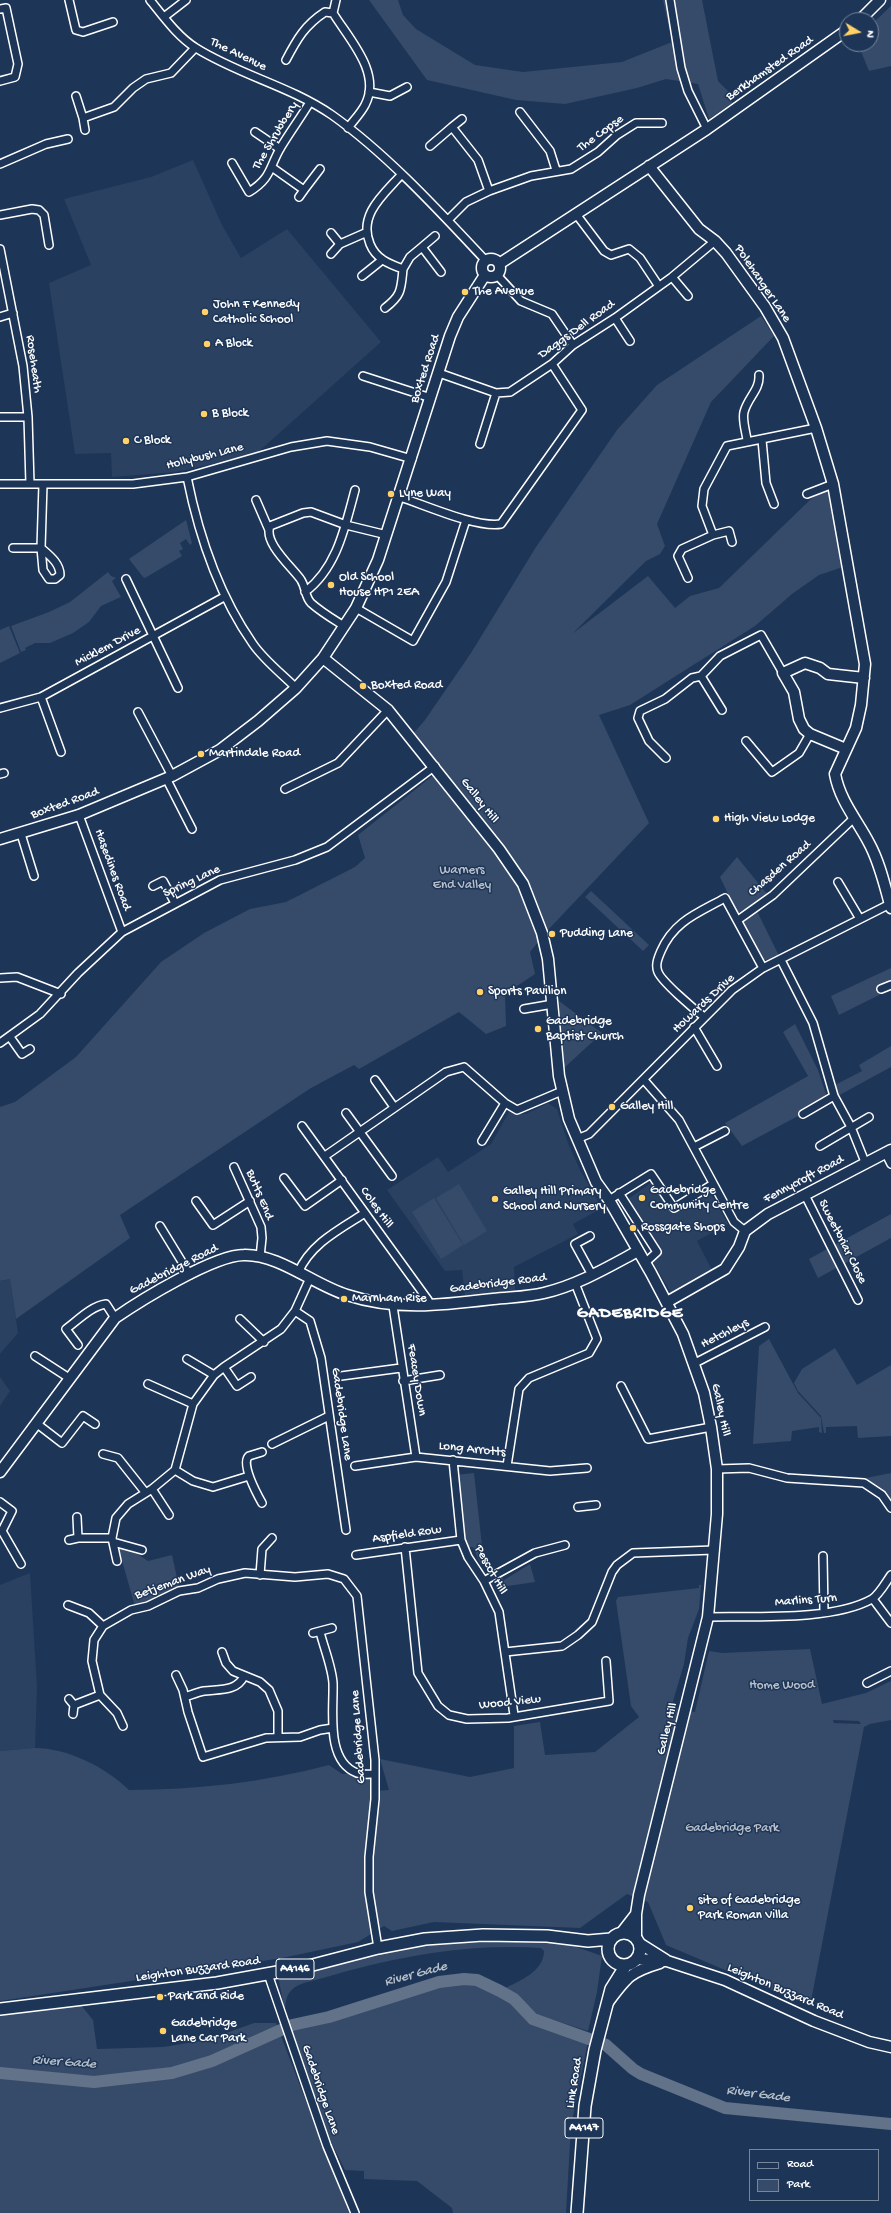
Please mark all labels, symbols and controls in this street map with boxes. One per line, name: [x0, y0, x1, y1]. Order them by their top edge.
north arrow: [839, 12, 879, 52]
text: N: [863, 29, 876, 38]
street label: Berkhamsted Road: [723, 33, 817, 105]
street label: The Avenue: [207, 35, 269, 75]
street label: The Shrubbery: [250, 99, 302, 173]
street label: The Copse: [575, 112, 627, 156]
street label: Polehanger Lane: [730, 242, 794, 326]
place label: The Avenue: [473, 284, 534, 300]
marker: The Avenue: [460, 287, 470, 297]
place label: John F Kennedy Catholic School: [213, 297, 300, 328]
street label: Daggs Dell Road: [536, 297, 618, 363]
marker: John F Kennedy Catholic School: [200, 307, 210, 317]
street label: Boxted Road: [408, 333, 444, 405]
street label: Roseheath: [21, 334, 45, 394]
place label: A Block: [215, 336, 252, 352]
marker: A Block: [202, 339, 212, 349]
place label: B Block: [212, 406, 248, 422]
marker: B Block: [199, 409, 209, 419]
place label: C Block: [134, 433, 171, 449]
marker: C Block: [121, 436, 131, 446]
street label: Hollybush Lane: [165, 440, 245, 474]
place label: Lyne Way: [399, 486, 451, 502]
marker: Lyne Way: [386, 489, 396, 499]
place label: Old School House HP1 2EA: [339, 570, 419, 601]
marker: Old School House HP1 2EA: [326, 580, 336, 590]
street label: Micklem Drive: [72, 623, 144, 671]
place label: Boxted Road: [371, 678, 442, 694]
marker: Boxted Road: [358, 681, 368, 691]
place label: Martindale Road: [209, 746, 300, 762]
marker: Martindale Road: [196, 749, 206, 759]
street label: Galley Hill: [456, 775, 502, 827]
street label: Boxted Road: [29, 784, 101, 824]
place label: High View Lodge: [724, 811, 815, 827]
marker: High View Lodge: [711, 814, 721, 824]
street label: Hasedines Road: [90, 827, 134, 913]
street label: Chasden Road: [745, 838, 815, 900]
street label: Spring Lane: [161, 862, 223, 902]
park label: Warners End Valley: [433, 863, 491, 894]
place label: Pudding Lane: [560, 926, 633, 942]
marker: Pudding Lane: [547, 929, 557, 939]
street label: Howards Drive: [669, 971, 739, 1037]
place label: Sports Pavilion: [488, 984, 566, 1000]
marker: Sports Pavilion: [475, 987, 485, 997]
place label: Gadebridge Baptist Church: [546, 1014, 624, 1045]
marker: Gadebridge Baptist Church: [533, 1024, 543, 1034]
place label: Galley Hill: [620, 1099, 673, 1115]
marker: Galley Hill: [607, 1102, 617, 1112]
street label: Fennycroft Road: [761, 1152, 847, 1208]
street label: Butts End: [241, 1168, 277, 1222]
place label: Gadebridge Community Centre: [650, 1183, 749, 1214]
street label: Coles Hill: [356, 1184, 396, 1232]
place label: Galley Hill Primary School and Nursery: [503, 1184, 606, 1215]
marker: Gadebridge Community Centre: [637, 1193, 647, 1203]
marker: Galley Hill Primary School and Nursery: [490, 1194, 500, 1204]
street label: Sweetbriar Close: [814, 1197, 870, 1287]
place label: Rossgate Shops: [641, 1220, 725, 1236]
marker: Rossgate Shops: [628, 1223, 638, 1233]
street label: Gadebridge Road: [127, 1241, 221, 1299]
street label: Gadebridge Road: [449, 1270, 547, 1298]
place label: Marnham Rise: [352, 1291, 427, 1307]
marker: Marnham Rise: [339, 1294, 349, 1304]
district label: GADEBRIDGE: [577, 1304, 683, 1324]
street label: Hetchleys: [698, 1315, 752, 1353]
street label: Feacey Down: [403, 1343, 429, 1417]
street label: Gadebridge Lane: [327, 1367, 355, 1461]
street label: Galley Hill: [707, 1382, 733, 1438]
street label: Long Arrotts: [438, 1439, 506, 1461]
street label: Aspfield Row: [371, 1522, 443, 1548]
street label: Pescot Hill: [470, 1543, 510, 1597]
street label: Betjeman Way: [133, 1562, 213, 1604]
street label: Marlins Turn: [774, 1591, 838, 1611]
park label: Home Wood: [749, 1678, 815, 1694]
street label: Gadebridge Lane: [348, 1690, 370, 1784]
street label: Wood View: [478, 1692, 542, 1714]
street label: Galley Hill: [654, 1701, 682, 1757]
park label: Gadebridge Park: [685, 1821, 779, 1837]
place label: site of Gadebridge Park Roman Villa: [698, 1893, 800, 1924]
marker: site of Gadebridge Park Roman Villa: [685, 1903, 695, 1913]
street label: Leighton Buzzard Road: [135, 1954, 261, 1986]
road number: A4146: [276, 1959, 314, 1979]
water label: River Gade: [383, 1959, 449, 1991]
street label: Leighton Buzzard Road: [724, 1960, 846, 2024]
place label: Park and Ride: [168, 1989, 244, 2005]
marker: Park and Ride: [155, 1992, 165, 2002]
place label: Gadebridge Lane Car Park: [171, 2016, 246, 2047]
marker: Gadebridge Lane Car Park: [158, 2026, 168, 2036]
street label: Gadebridge Lane: [297, 2043, 343, 2137]
water label: River Gade: [31, 2052, 97, 2074]
street label: Link Road: [563, 2057, 587, 2109]
water label: River Gade: [725, 2083, 791, 2107]
road number: A4147: [565, 2118, 603, 2138]
legend: [749, 2149, 879, 2201]
text: Road: [787, 2158, 813, 2172]
text: Park: [787, 2178, 810, 2192]

